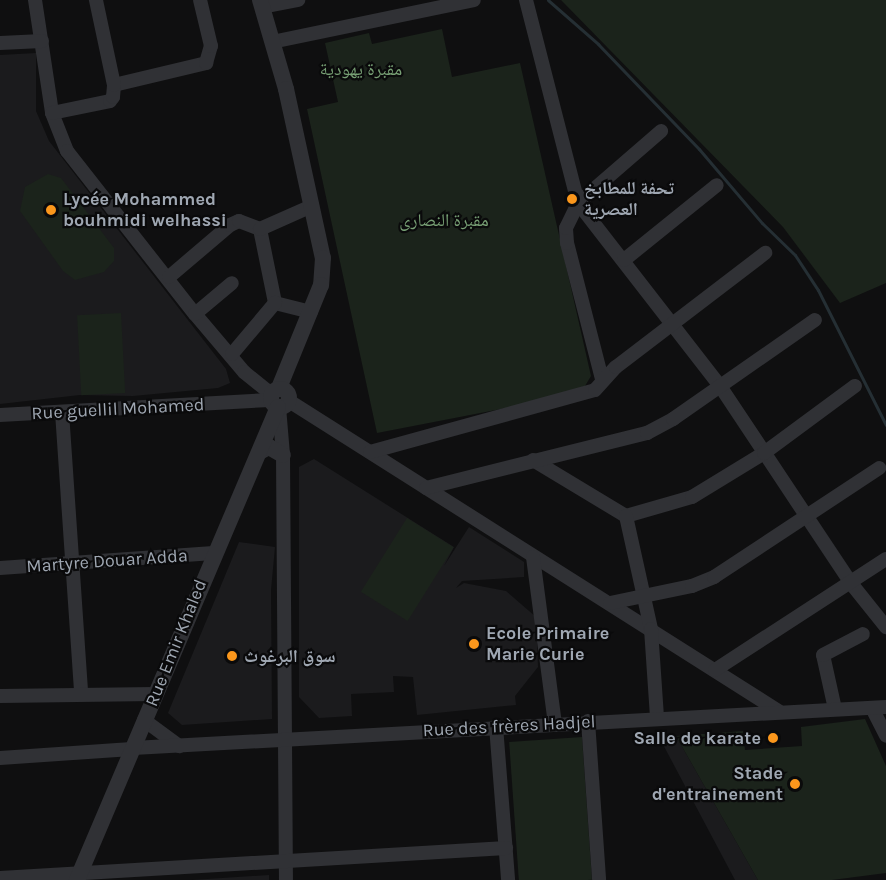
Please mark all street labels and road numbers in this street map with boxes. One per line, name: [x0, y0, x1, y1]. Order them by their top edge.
street label: Rue guellil Mohamed: [31, 394, 205, 424]
street label: Martyre Douar Adda: [26, 545, 188, 577]
street label: Rue Emir Khaled: [141, 576, 211, 710]
street label: Rue des frères Hadjel: [422, 711, 596, 741]

